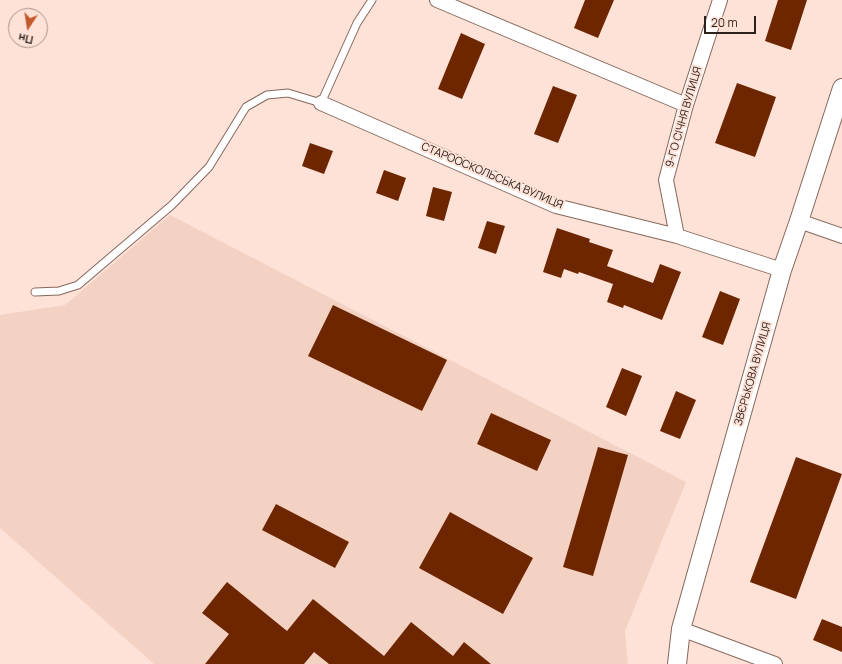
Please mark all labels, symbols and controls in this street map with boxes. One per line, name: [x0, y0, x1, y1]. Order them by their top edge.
north arrow: [8, 8, 48, 48]
scale bar: [706, 8, 758, 34]
text: 20 m: [711, 14, 738, 31]
text: Пн: [17, 30, 34, 48]
street label: 9-ГО СІЧНЯ ВУЛИЦЯ: [663, 65, 705, 169]
street label: СТАРООСКОЛЬСЬКА ВУЛИЦЯ: [419, 140, 565, 212]
street label: ЗВЄРЬКОВА ВУЛИЦЯ: [732, 321, 774, 427]

